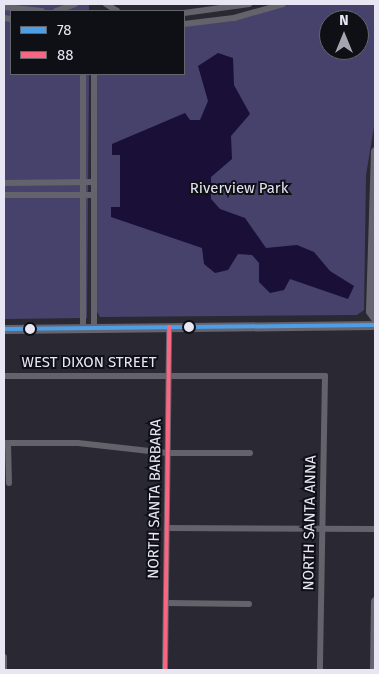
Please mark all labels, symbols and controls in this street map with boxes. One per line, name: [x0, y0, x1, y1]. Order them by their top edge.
legend: [10, 10, 185, 75]
north arrow: [319, 10, 369, 60]
text: N: [339, 12, 349, 29]
text: 78: [57, 21, 72, 39]
text: 88: [57, 46, 74, 64]
park label: Riverview Park: [190, 180, 288, 198]
unlabelled marker: [184, 322, 194, 332]
unlabelled marker: [25, 324, 35, 334]
street label: WEST DIXON STREET: [22, 354, 156, 372]
street label: NORTH SANTA BARBARA: [145, 419, 165, 579]
street label: NORTH SANTA ANNA: [300, 455, 320, 591]

